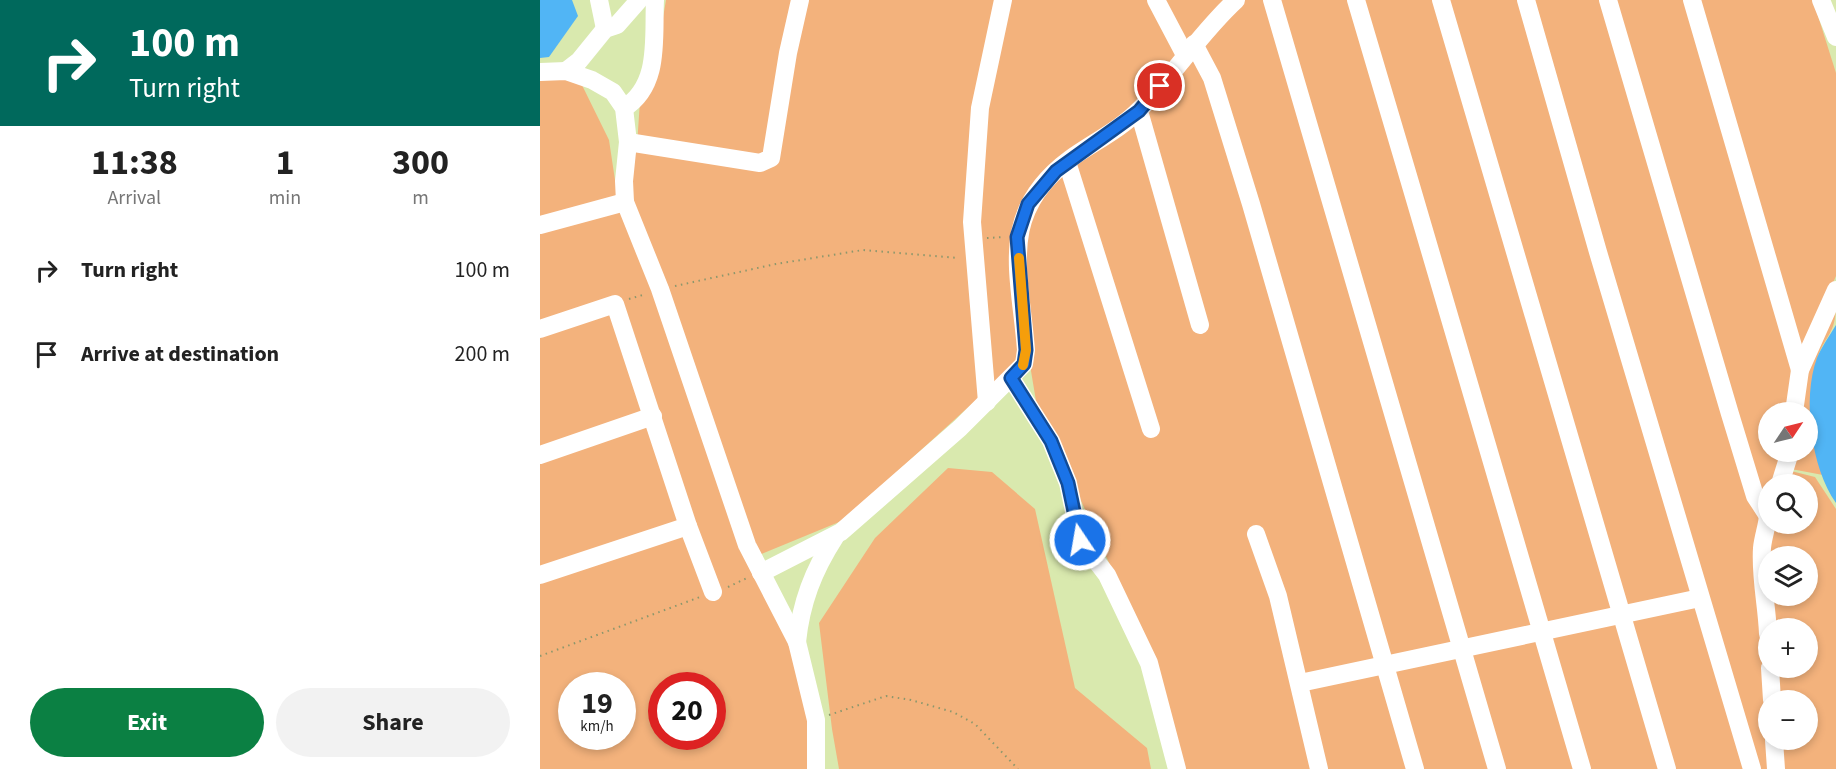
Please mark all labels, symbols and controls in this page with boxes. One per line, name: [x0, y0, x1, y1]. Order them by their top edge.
text: 100 m: [129, 13, 240, 73]
icon: right: [30, 24, 108, 102]
pin: [1134, 60, 1185, 111]
text: Turn right: [129, 69, 240, 108]
icon: arrive: [1143, 69, 1176, 102]
text: 11:38: [91, 137, 178, 188]
text: 1: [275, 137, 294, 188]
text: 300: [392, 137, 449, 188]
text: Arrival: [107, 184, 161, 212]
text: min: [269, 184, 301, 212]
text: m: [412, 184, 429, 212]
icon: right: [30, 254, 63, 287]
text: Turn right: [81, 254, 178, 286]
text: 100 m: [455, 254, 510, 286]
icon: arrive: [30, 338, 63, 371]
text: Arrive at destination: [81, 338, 279, 370]
text: 200 m: [455, 338, 510, 370]
north arrow: [1758, 402, 1818, 462]
map controls: [1758, 402, 1818, 750]
button: search: [1758, 474, 1818, 534]
position arrow: [1048, 508, 1112, 572]
button: layers: [1758, 546, 1818, 606]
button: +: [1758, 618, 1818, 678]
speed limit sign: 20: [648, 672, 726, 750]
text: 19: [581, 682, 613, 725]
button: Exit: [30, 688, 264, 757]
button: Share: [276, 688, 510, 757]
button: −: [1758, 690, 1818, 750]
text: km/h: [580, 716, 614, 737]

